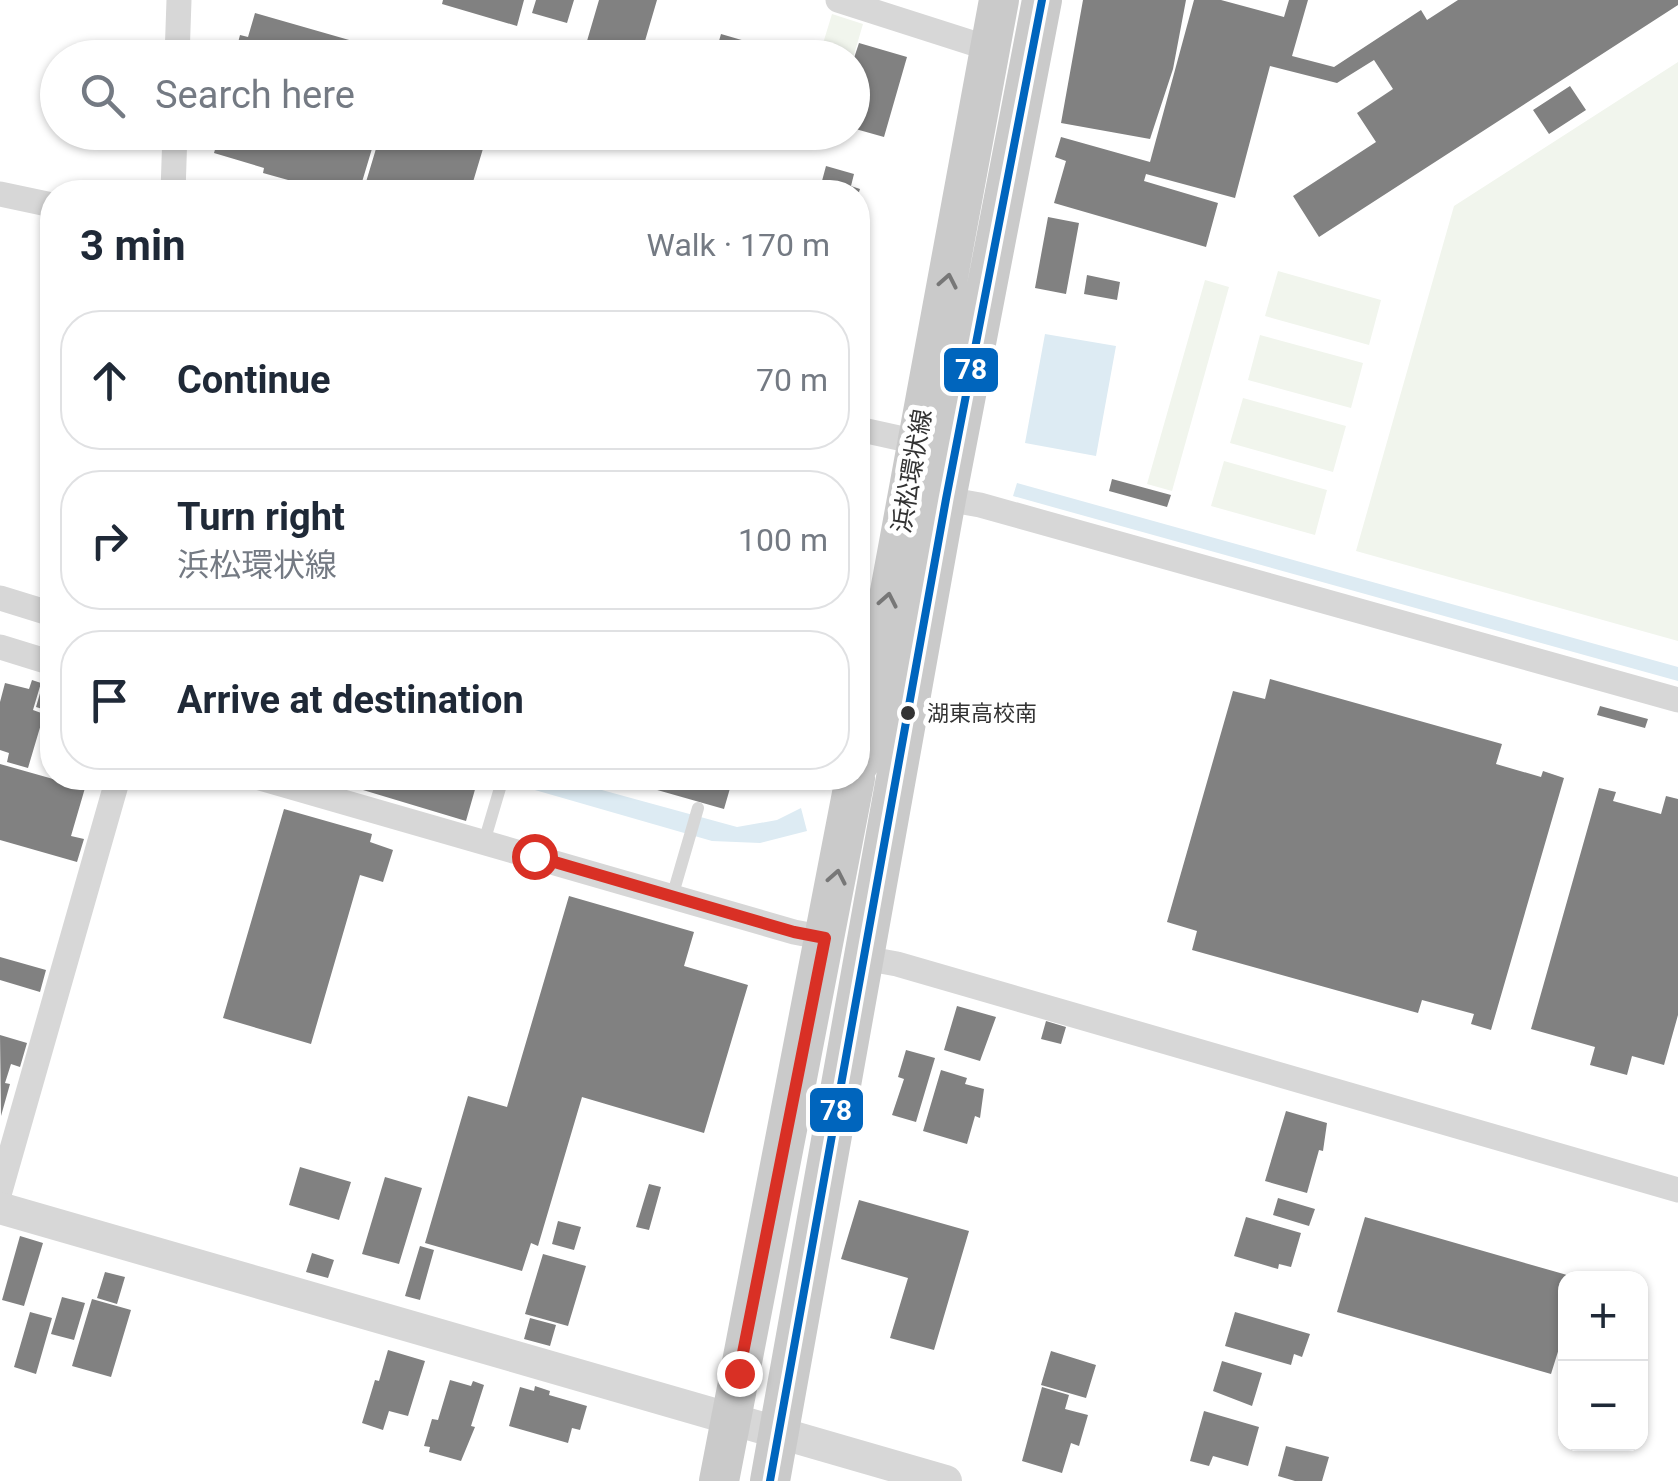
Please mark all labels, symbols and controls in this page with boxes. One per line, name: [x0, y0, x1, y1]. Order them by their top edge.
search box: [40, 40, 870, 150]
icon: search: [75, 68, 130, 123]
text: Search here: [155, 73, 355, 117]
text: 3 min: [80, 221, 186, 270]
text: Walk · 170 m: [647, 226, 830, 264]
one-way arrow: [936, 272, 957, 289]
line badge: 78: [942, 346, 1000, 394]
icon: ahead: [82, 353, 137, 408]
text: 78: [955, 353, 987, 386]
text: Continue: [177, 358, 331, 402]
text: 70 m: [756, 361, 828, 399]
street label: 浜松環状線: [887, 407, 937, 535]
text: Turn right: [177, 495, 345, 539]
icon: right: [82, 513, 137, 568]
text: 100 m: [738, 521, 828, 559]
text: 浜松環状線: [177, 546, 337, 584]
one-way arrow: [877, 592, 898, 608]
icon: arrive: [82, 673, 137, 728]
text: Arrive at destination: [177, 678, 524, 722]
place label: 湖東高校南: [927, 701, 1037, 726]
marker: 湖東高校南: [898, 703, 918, 723]
route start: [512, 834, 558, 880]
one-way arrow: [825, 869, 846, 886]
line badge: 78: [808, 1086, 865, 1134]
text: 78: [820, 1094, 852, 1127]
map controls: [1558, 1271, 1648, 1451]
button: +: [1558, 1271, 1648, 1361]
route end: [717, 1351, 763, 1397]
button: −: [1558, 1361, 1648, 1451]

